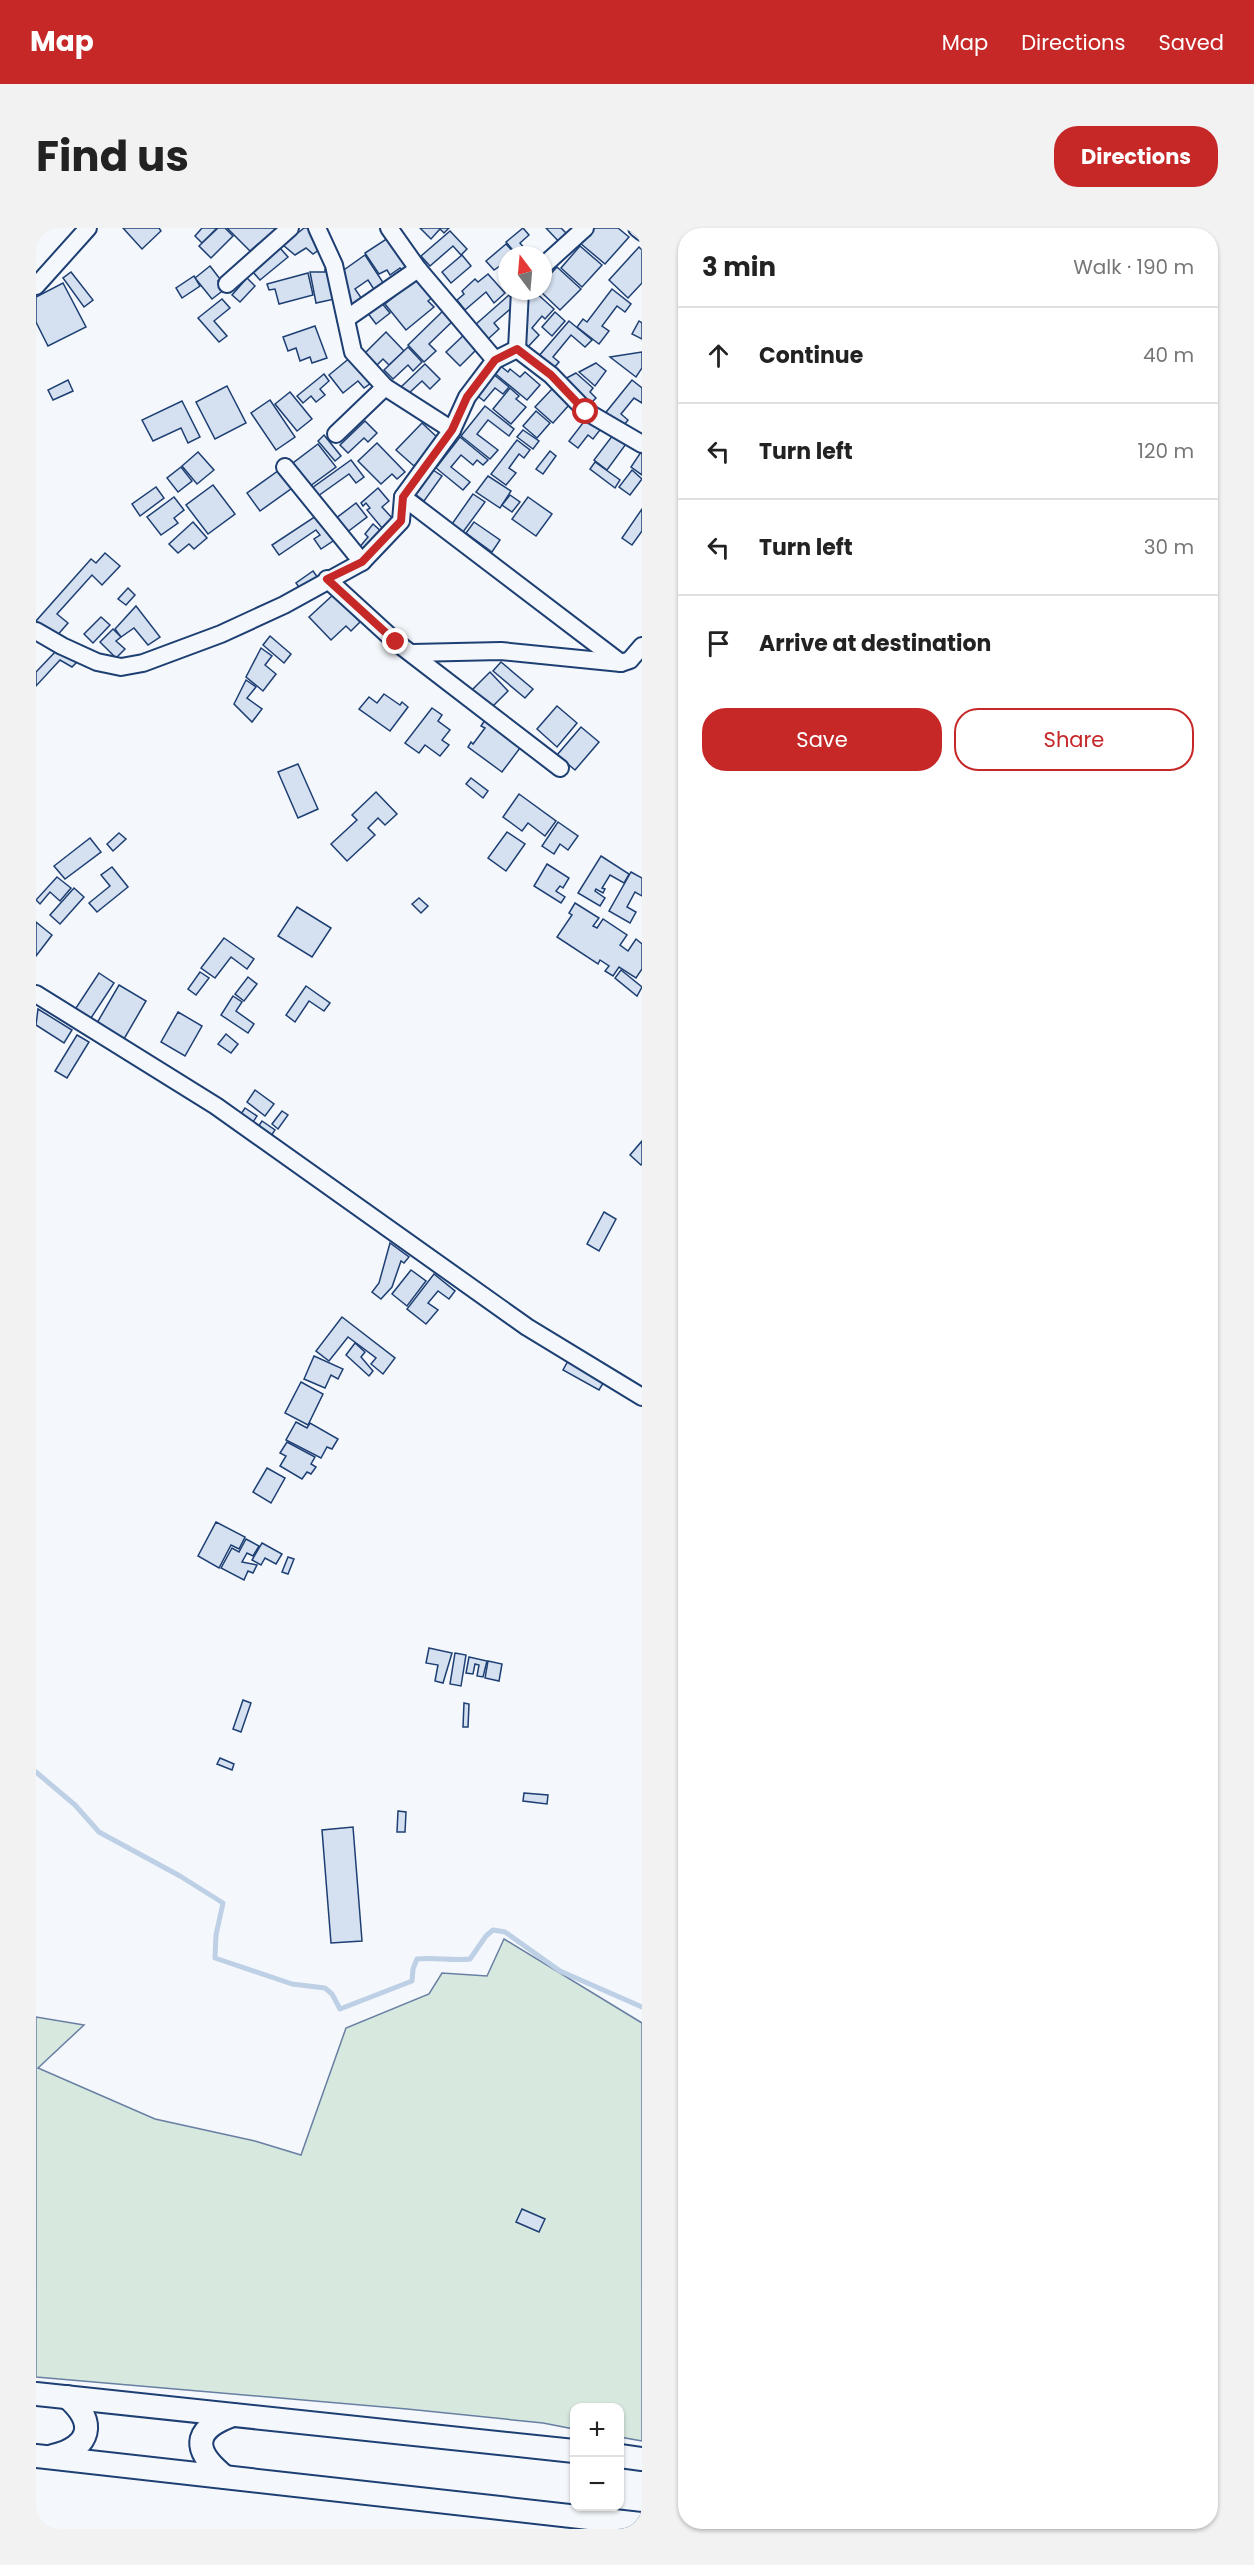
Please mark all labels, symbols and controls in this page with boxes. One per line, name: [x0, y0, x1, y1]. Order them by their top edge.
text: Map: [30, 22, 94, 61]
text: Map: [942, 28, 988, 57]
text: Directions: [1021, 28, 1125, 57]
text: Saved: [1158, 28, 1224, 57]
button: Directions: [1054, 126, 1218, 187]
text: Find us: [36, 127, 189, 186]
north arrow: [498, 246, 552, 300]
text: 3 min: [702, 249, 776, 285]
text: Walk · 190 m: [1073, 253, 1194, 281]
icon: ahead: [702, 339, 735, 372]
text: Continue: [759, 340, 863, 371]
text: 40 m: [1143, 341, 1194, 369]
route start: [572, 398, 598, 424]
icon: left: [702, 435, 735, 468]
text: Turn left: [759, 436, 853, 467]
text: 120 m: [1138, 437, 1194, 465]
icon: left: [702, 531, 735, 564]
text: Turn left: [759, 532, 853, 563]
text: 30 m: [1144, 533, 1194, 561]
icon: arrive: [702, 627, 735, 660]
route end: [382, 628, 408, 654]
text: Arrive at destination: [759, 628, 991, 659]
button: Save: [702, 708, 942, 771]
button: Share: [954, 708, 1194, 771]
map controls: [570, 2403, 624, 2511]
button: +: [570, 2403, 624, 2457]
button: −: [570, 2457, 624, 2511]

